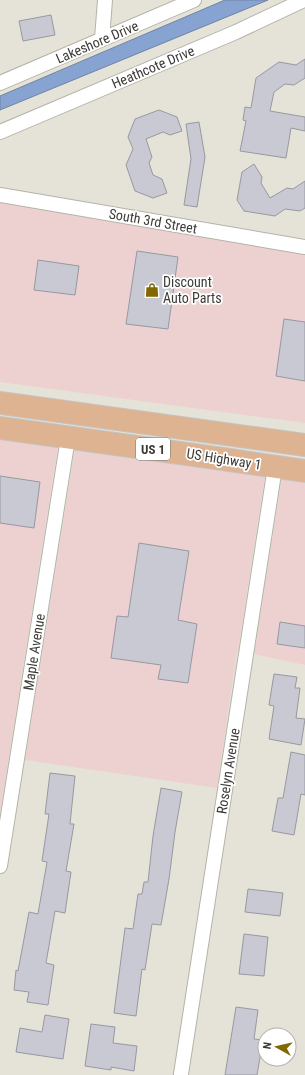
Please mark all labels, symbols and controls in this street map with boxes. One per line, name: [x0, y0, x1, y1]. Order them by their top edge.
street label: Lakeshore Drive: [53, 17, 141, 67]
street label: Heathcote Drive: [109, 42, 197, 92]
street label: South 3rd Street: [108, 205, 198, 237]
place label: Discount Auto Parts: [163, 274, 222, 306]
shop icon: Discount Auto Parts: [144, 282, 160, 298]
road number: US 1: [136, 438, 170, 460]
street label: US Highway 1: [185, 445, 263, 473]
street label: Maple Avenue: [20, 612, 48, 692]
street label: Roselyn Avenue: [213, 726, 243, 815]
north arrow: [257, 1027, 297, 1067]
text: N: [261, 1041, 275, 1050]

